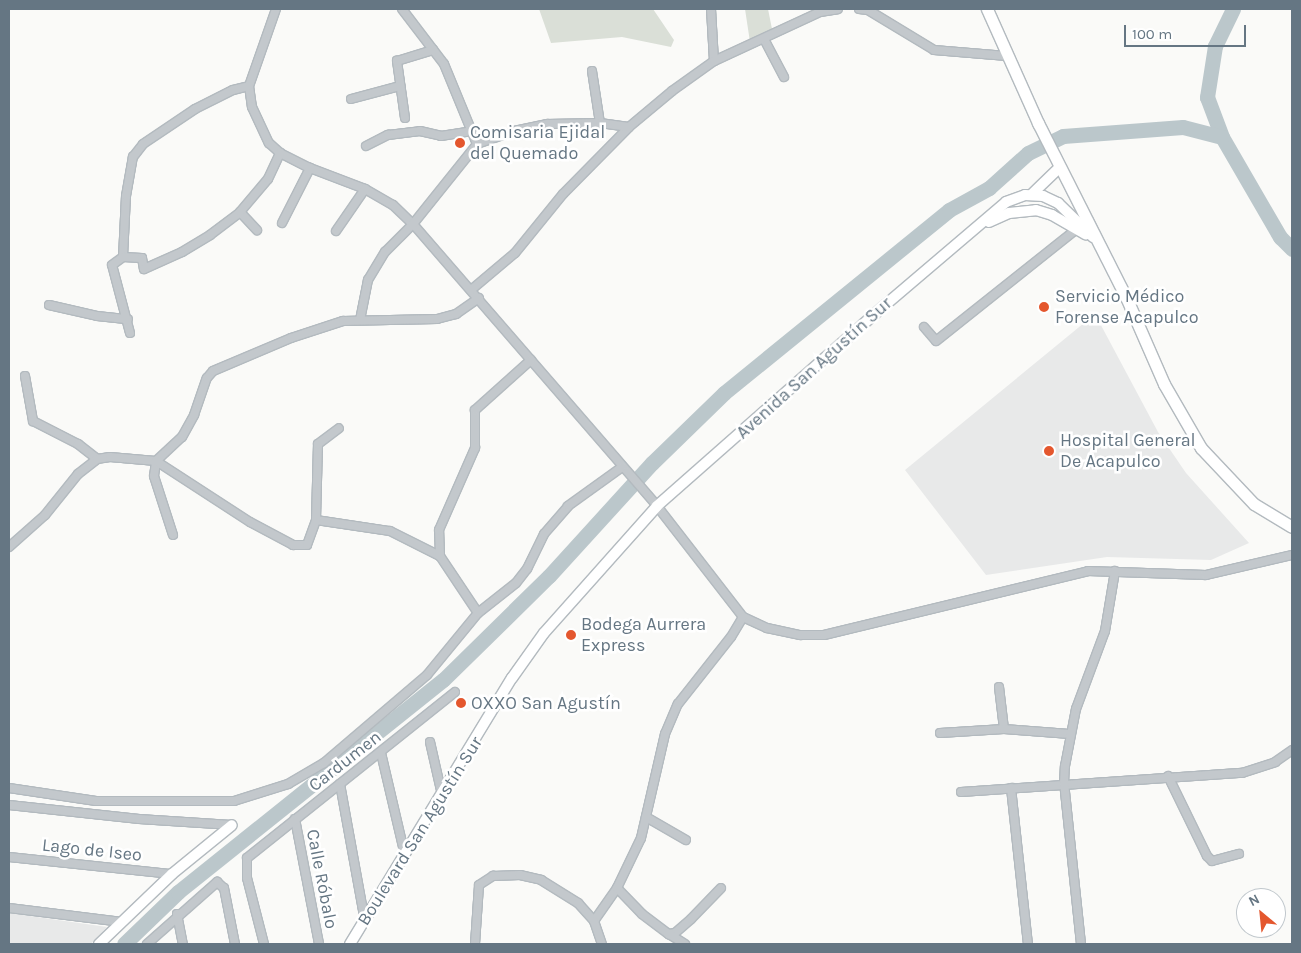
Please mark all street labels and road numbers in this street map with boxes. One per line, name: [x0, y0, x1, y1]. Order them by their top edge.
street label: Avenida San Agustín Sur: [732, 293, 896, 443]
street label: Cardumen: [304, 726, 386, 796]
street label: Boulevard San Agustín Sur: [353, 732, 487, 930]
street label: Calle Róbalo: [302, 827, 342, 931]
street label: Lago de Iseo: [41, 834, 143, 866]

